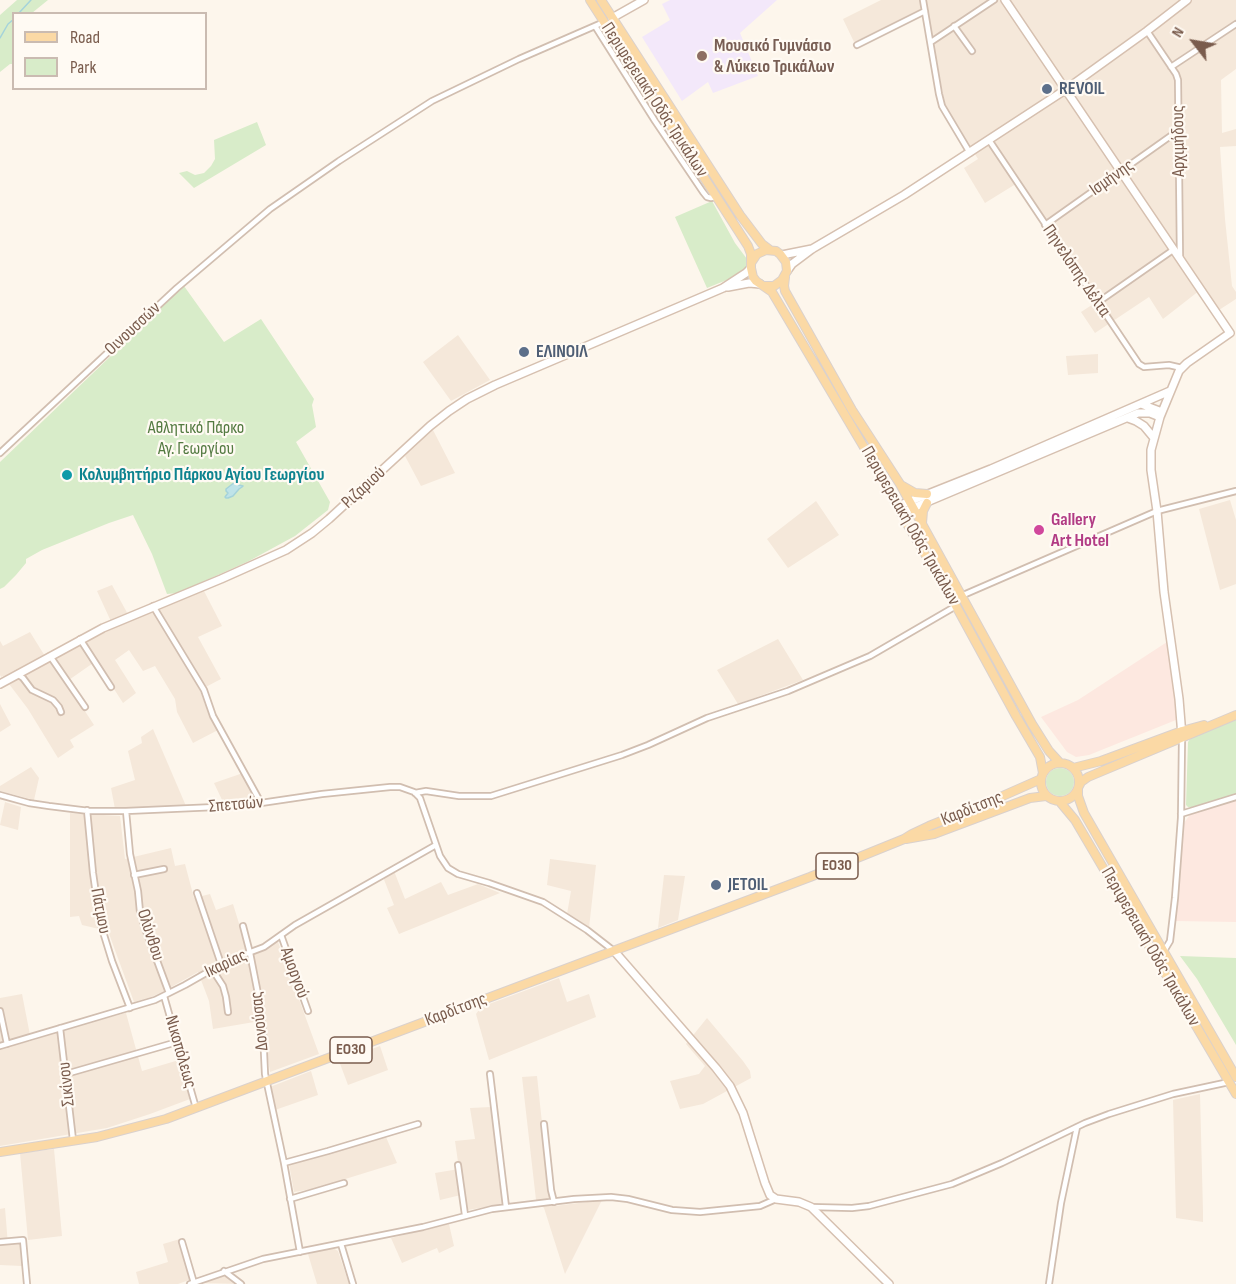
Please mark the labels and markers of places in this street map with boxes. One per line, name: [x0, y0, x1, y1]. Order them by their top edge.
place label: Μουσικό Γυμνάσιο & Λύκειο Τρικάλων: [714, 35, 834, 78]
marker: Μουσικό Γυμνάσιο & Λύκειο Τρικάλων: [695, 49, 709, 63]
place label: REVOIL: [1059, 78, 1105, 100]
marker: REVOIL: [1040, 82, 1054, 96]
place label: ΕΛΙΝΟΙΛ: [536, 341, 588, 363]
marker: ΕΛΙΝΟΙΛ: [517, 345, 531, 359]
place label: Κολυμβητήριο Πάρκου Αγίου Γεωργίου: [79, 464, 325, 486]
marker: Κολυμβητήριο Πάρκου Αγίου Γεωργίου: [60, 468, 74, 482]
place label: Gallery Art Hotel: [1051, 509, 1109, 552]
marker: Gallery Art Hotel: [1032, 523, 1046, 537]
place label: JETOIL: [728, 874, 768, 896]
marker: JETOIL: [709, 878, 723, 892]

